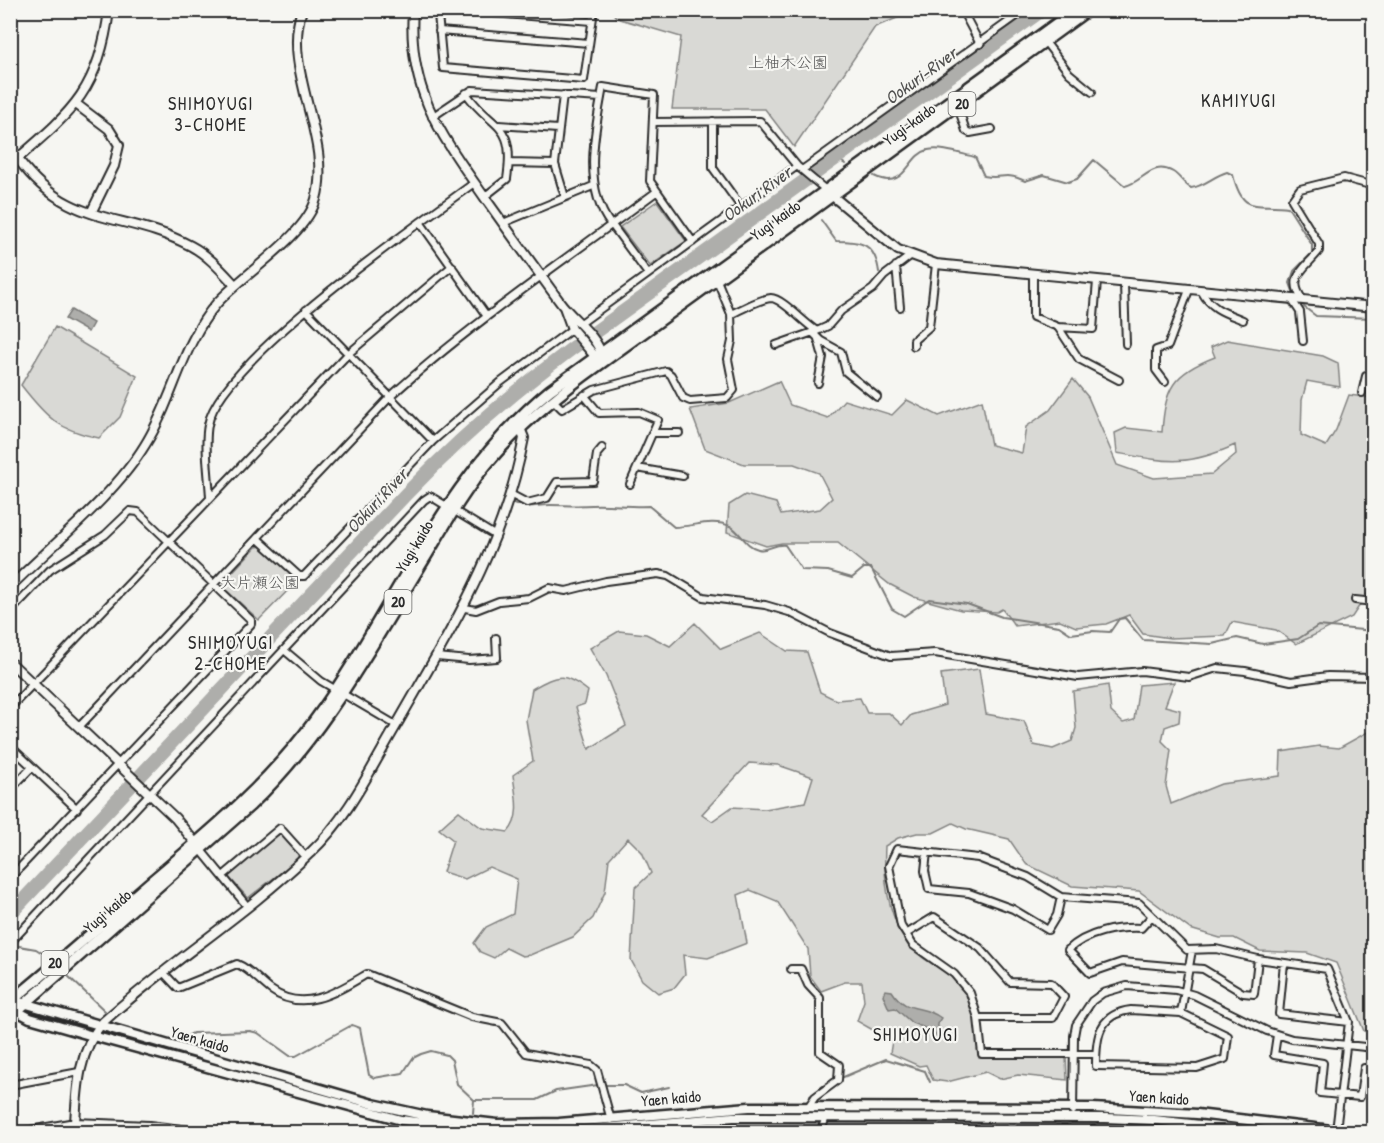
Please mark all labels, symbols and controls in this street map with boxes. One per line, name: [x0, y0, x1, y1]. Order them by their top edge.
water label: Ookuri-River: [880, 40, 964, 110]
park label: 上柚木公園: [748, 51, 828, 73]
district label: KAMIYUGI: [1201, 88, 1277, 113]
district label: SHIMOYUGI 3-CHOME: [168, 91, 254, 137]
road number: 20: [948, 92, 976, 116]
street label: Yugi-kaido: [878, 97, 940, 150]
water label: Ookuri River: [717, 159, 798, 227]
street label: Yugi kaido: [745, 194, 805, 246]
water label: Ookuri River: [340, 461, 415, 539]
street label: Yugi kaido: [390, 515, 438, 576]
park label: 大片瀬公園: [220, 571, 300, 593]
road number: 20: [384, 590, 412, 614]
district label: SHIMOYUGI 2-CHOME: [188, 630, 274, 676]
street label: Yugi kaido: [78, 884, 136, 938]
road number: 20: [42, 951, 68, 975]
street label: Yaen kaido: [168, 1020, 232, 1058]
district label: SHIMOYUGI: [873, 1022, 959, 1047]
street label: Yaen kaido: [640, 1084, 702, 1112]
street label: Yaen kaido: [1128, 1084, 1190, 1110]

